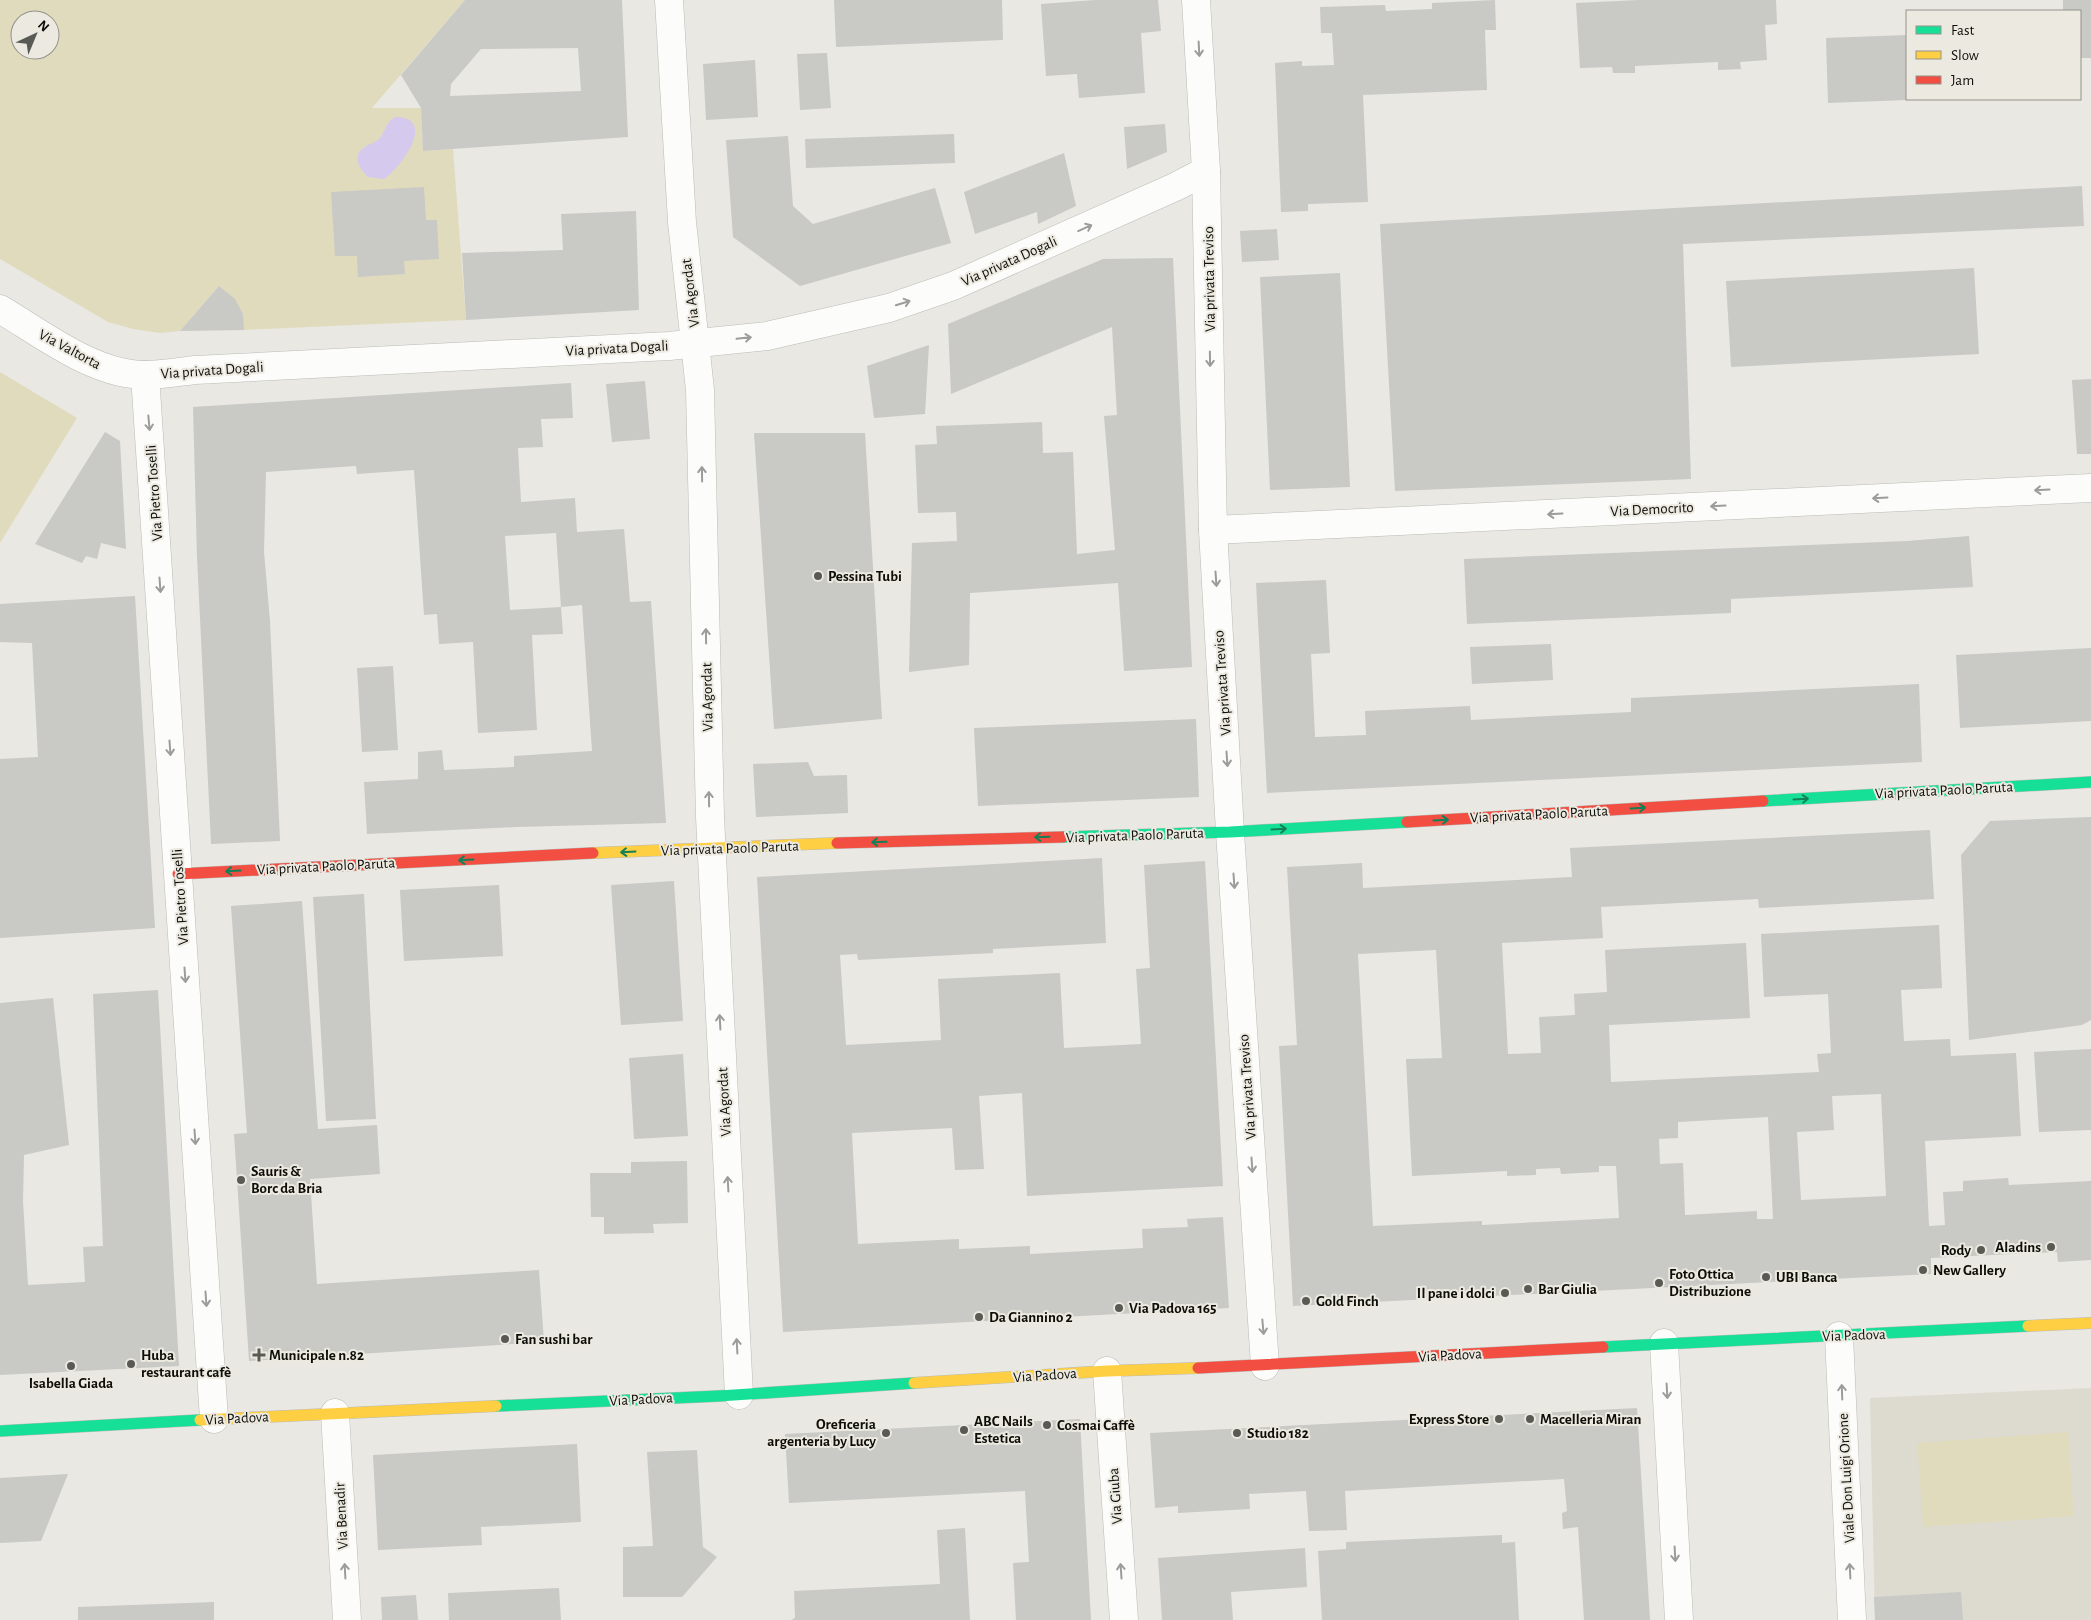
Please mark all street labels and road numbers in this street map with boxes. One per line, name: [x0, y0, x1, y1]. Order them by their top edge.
street label: Via privata Treviso: [1201, 226, 1218, 332]
street label: Via privata Dogali: [959, 234, 1059, 289]
street label: Via Agordat: [679, 258, 702, 328]
street label: Via Valtorta: [36, 327, 103, 372]
street label: Via privata Dogali: [565, 338, 669, 359]
street label: Via privata Dogali: [160, 359, 264, 382]
street label: Via Pietro Toselli: [144, 444, 165, 542]
street label: Via Democrito: [1610, 500, 1694, 519]
street label: Via privata Treviso: [1211, 630, 1234, 736]
street label: Via Agordat: [699, 662, 716, 732]
street label: Via privata Paolo Paruta: [1875, 779, 2014, 802]
street label: Via privata Paolo Paruta: [1470, 803, 1609, 826]
street label: Via privata Paolo Paruta: [1066, 826, 1204, 845]
street label: Via privata Paolo Paruta: [661, 839, 799, 858]
street label: Via Pietro Toselli: [170, 848, 191, 946]
street label: Via privata Paolo Paruta: [257, 855, 396, 878]
street label: Via privata Treviso: [1236, 1034, 1259, 1140]
street label: Via Agordat: [715, 1067, 734, 1137]
street label: Via Padova: [1822, 1327, 1886, 1344]
street label: Via Padova: [1418, 1346, 1482, 1365]
street label: Via Padova: [1013, 1366, 1077, 1385]
street label: Via Padova: [609, 1390, 673, 1409]
street label: Via Padova: [205, 1409, 269, 1428]
street label: Viale Don Luigi Orione: [1836, 1413, 1857, 1543]
street label: Via Giuba: [1106, 1467, 1125, 1525]
street label: Via Benadir: [332, 1482, 351, 1550]

